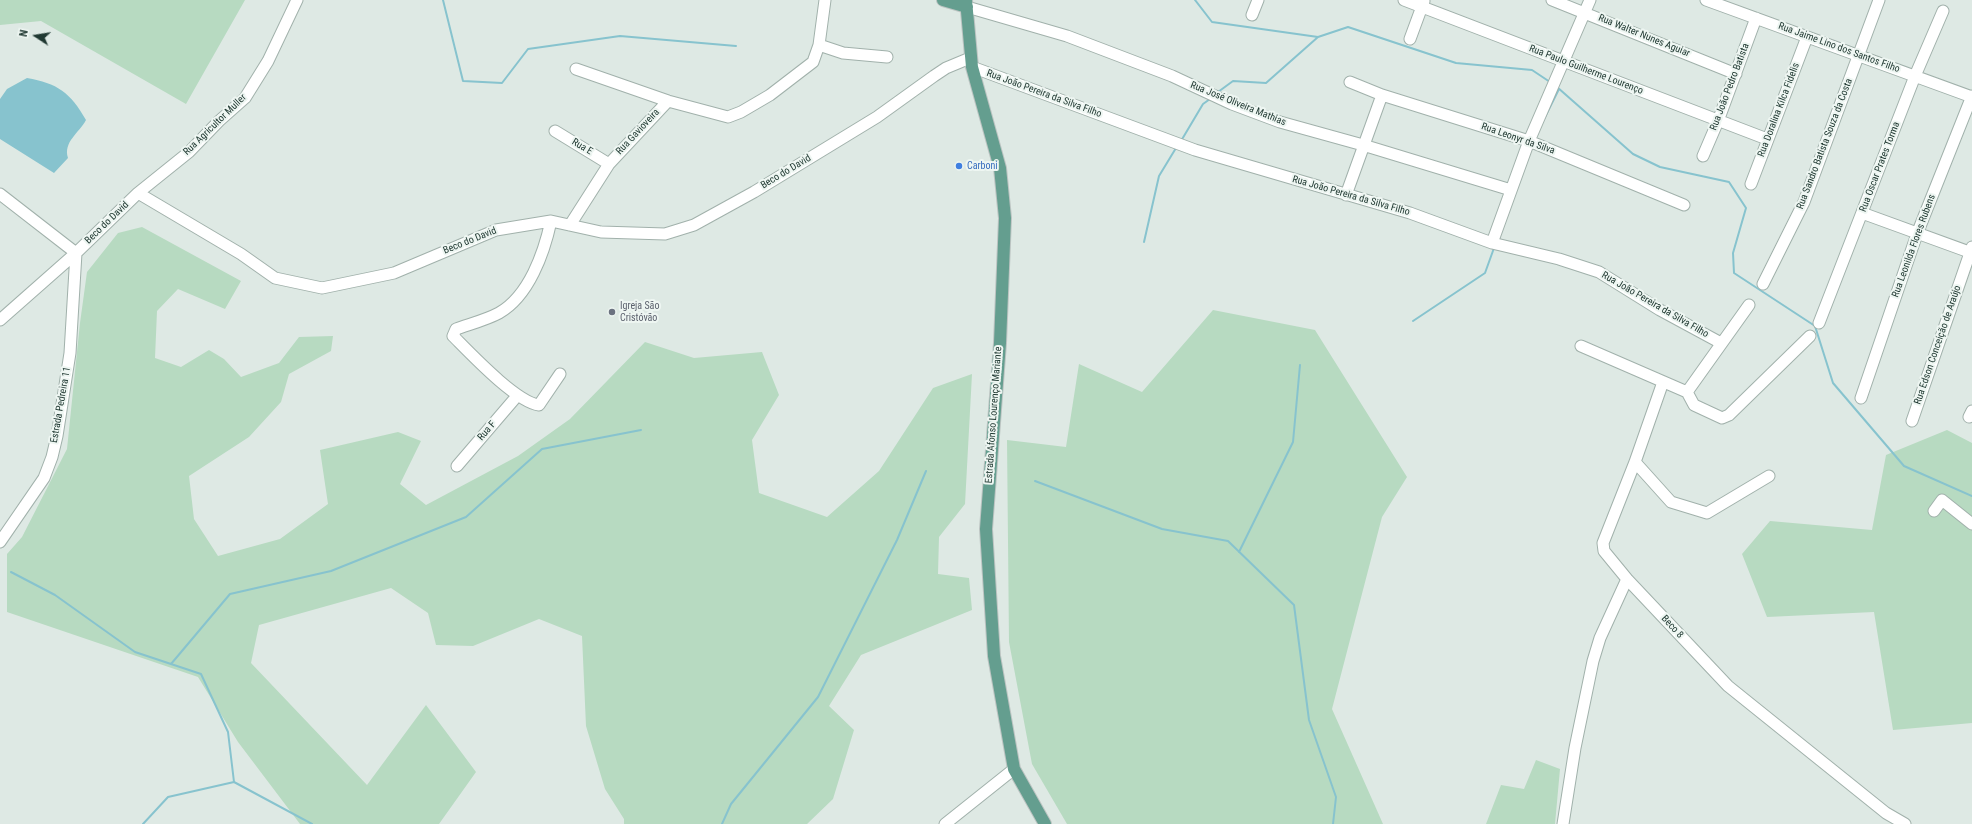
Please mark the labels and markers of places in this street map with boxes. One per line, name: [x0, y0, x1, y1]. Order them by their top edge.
place label: Carboni: [967, 160, 998, 172]
marker: Carboni: [954, 161, 964, 171]
place label: Igreja São Cristóvão: [620, 300, 659, 324]
marker: Igreja São Cristóvão: [607, 307, 617, 317]

